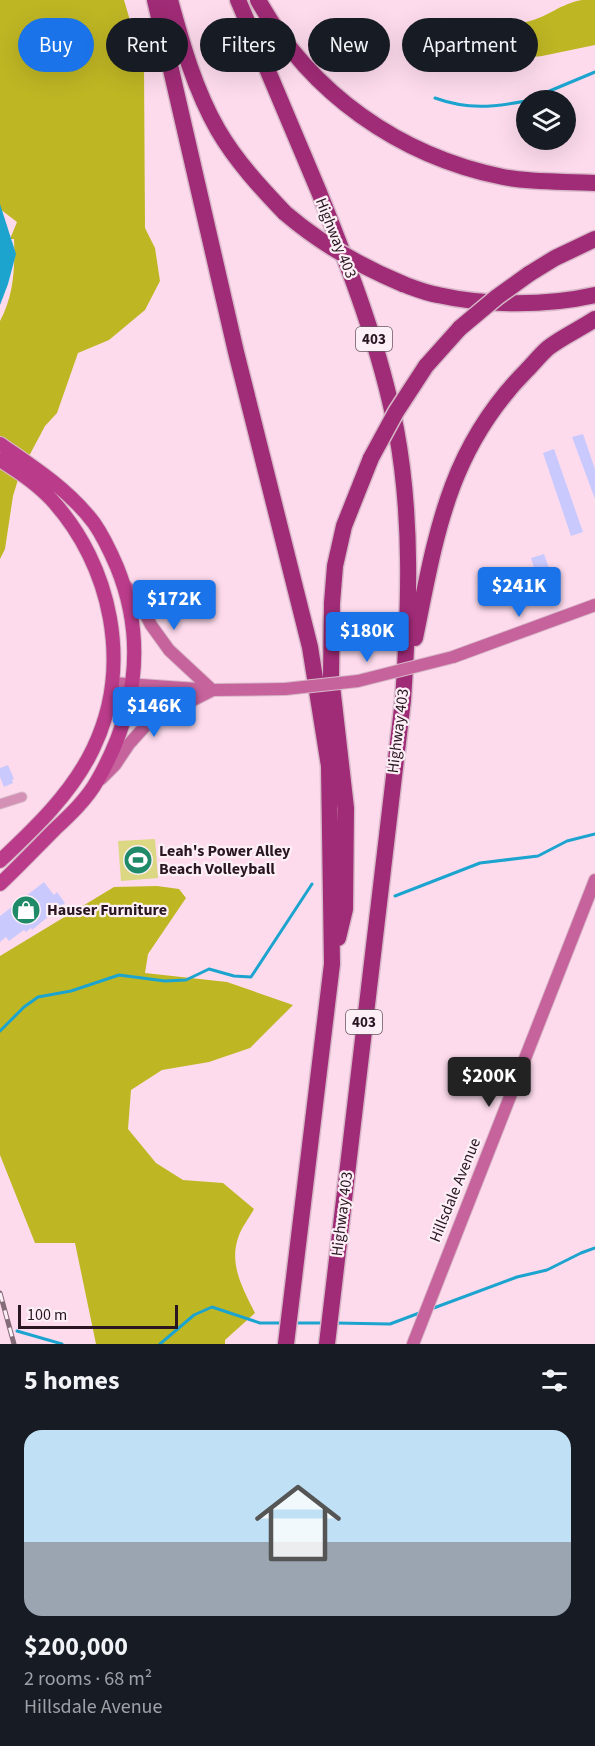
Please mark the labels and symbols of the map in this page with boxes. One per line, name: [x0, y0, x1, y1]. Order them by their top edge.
street label: Highway 403: [310, 194, 362, 282]
road number: 403: [356, 327, 392, 351]
pin: $241K: [477, 567, 561, 618]
pin: $172K: [132, 580, 216, 631]
pin: $180K: [325, 612, 409, 663]
pin: $146K: [112, 687, 196, 738]
street label: Highway 403: [382, 687, 414, 775]
place label: Leah's Power Alley Beach Volleyball: [159, 840, 291, 880]
sports icon: Leah's Power Alley Beach Volleyball: [122, 844, 154, 876]
shop icon: Hauser Furniture: [10, 894, 42, 926]
place label: Hauser Furniture: [47, 899, 167, 921]
road number: 403: [346, 1010, 382, 1034]
pin: $200K: [447, 1057, 531, 1108]
street label: Hillsdale Avenue: [424, 1135, 486, 1245]
street label: Highway 403: [326, 1170, 358, 1258]
scale bar: [18, 1302, 178, 1330]

